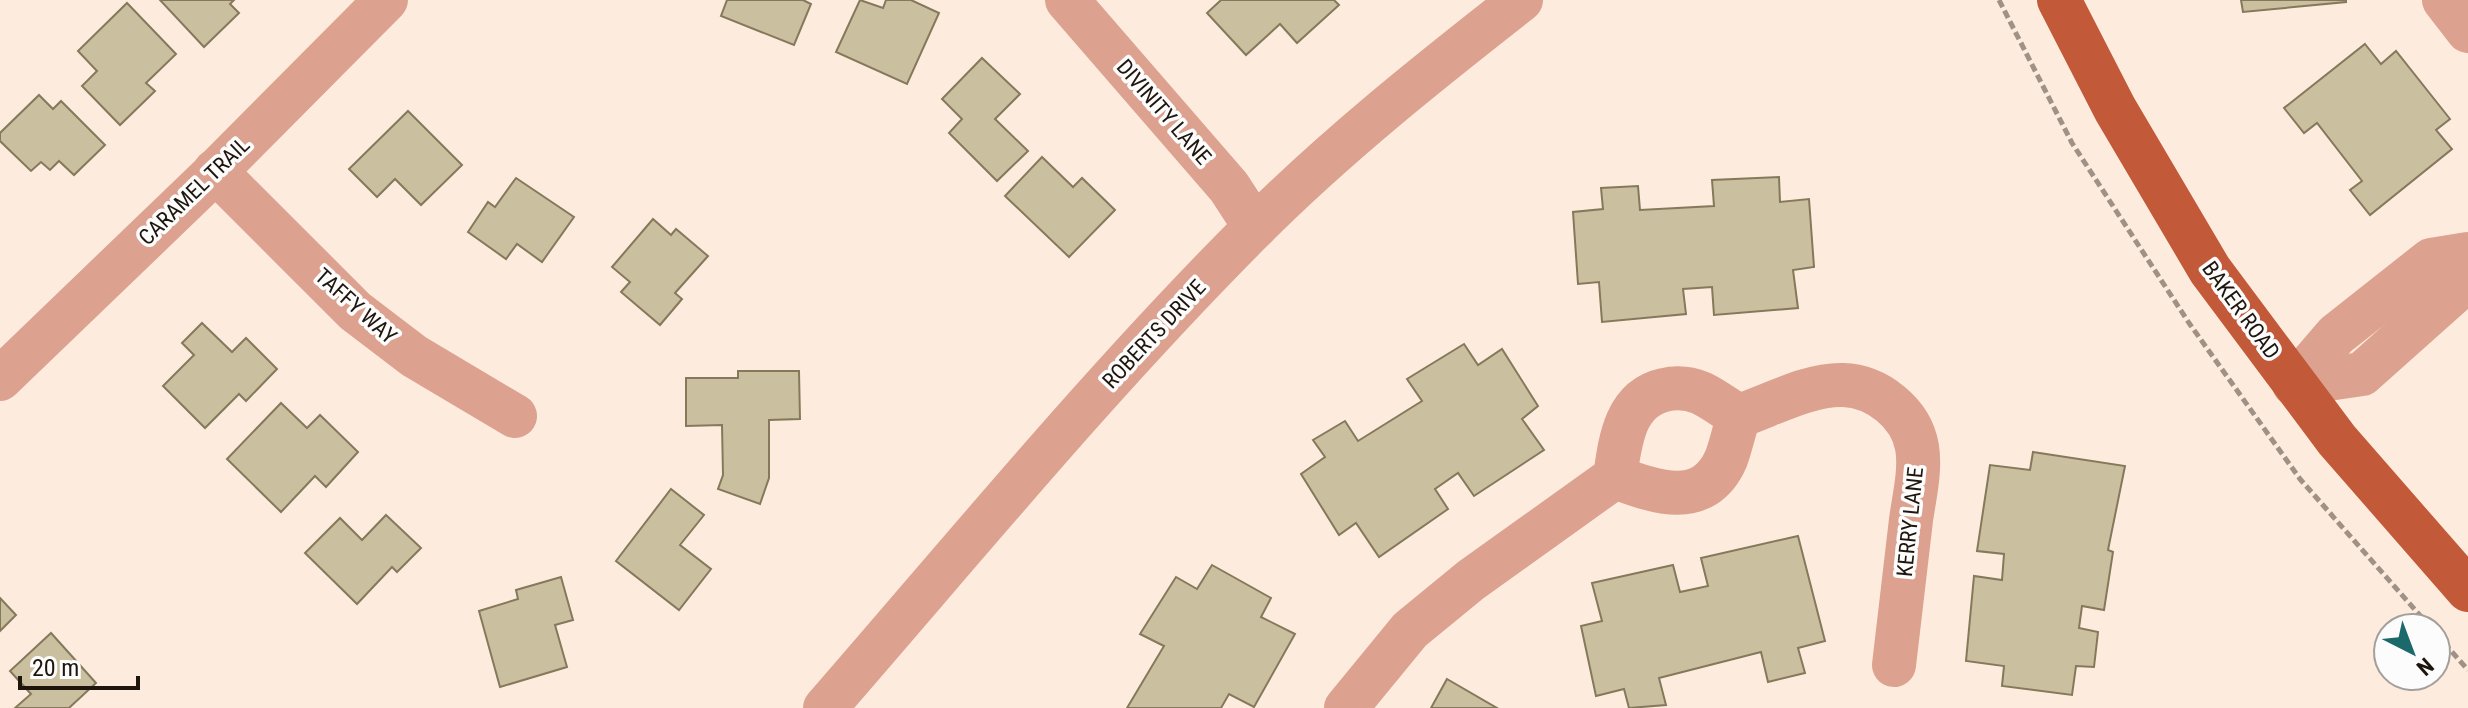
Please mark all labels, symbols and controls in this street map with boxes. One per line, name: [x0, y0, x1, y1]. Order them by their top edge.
street label: DIVINITY LANE: [1112, 54, 1216, 170]
street label: CARAMEL TRAIL: [134, 132, 254, 250]
street label: BAKER ROAD: [2197, 256, 2285, 364]
street label: TAFFY WAY: [310, 263, 402, 349]
street label: ROBERTS DRIVE: [1097, 274, 1211, 394]
street label: KERRY LANE: [1892, 466, 1928, 578]
north arrow: [2372, 612, 2452, 692]
scale bar: [20, 640, 138, 690]
text: N: [2412, 653, 2438, 680]
text: 20 m: [32, 654, 79, 682]

